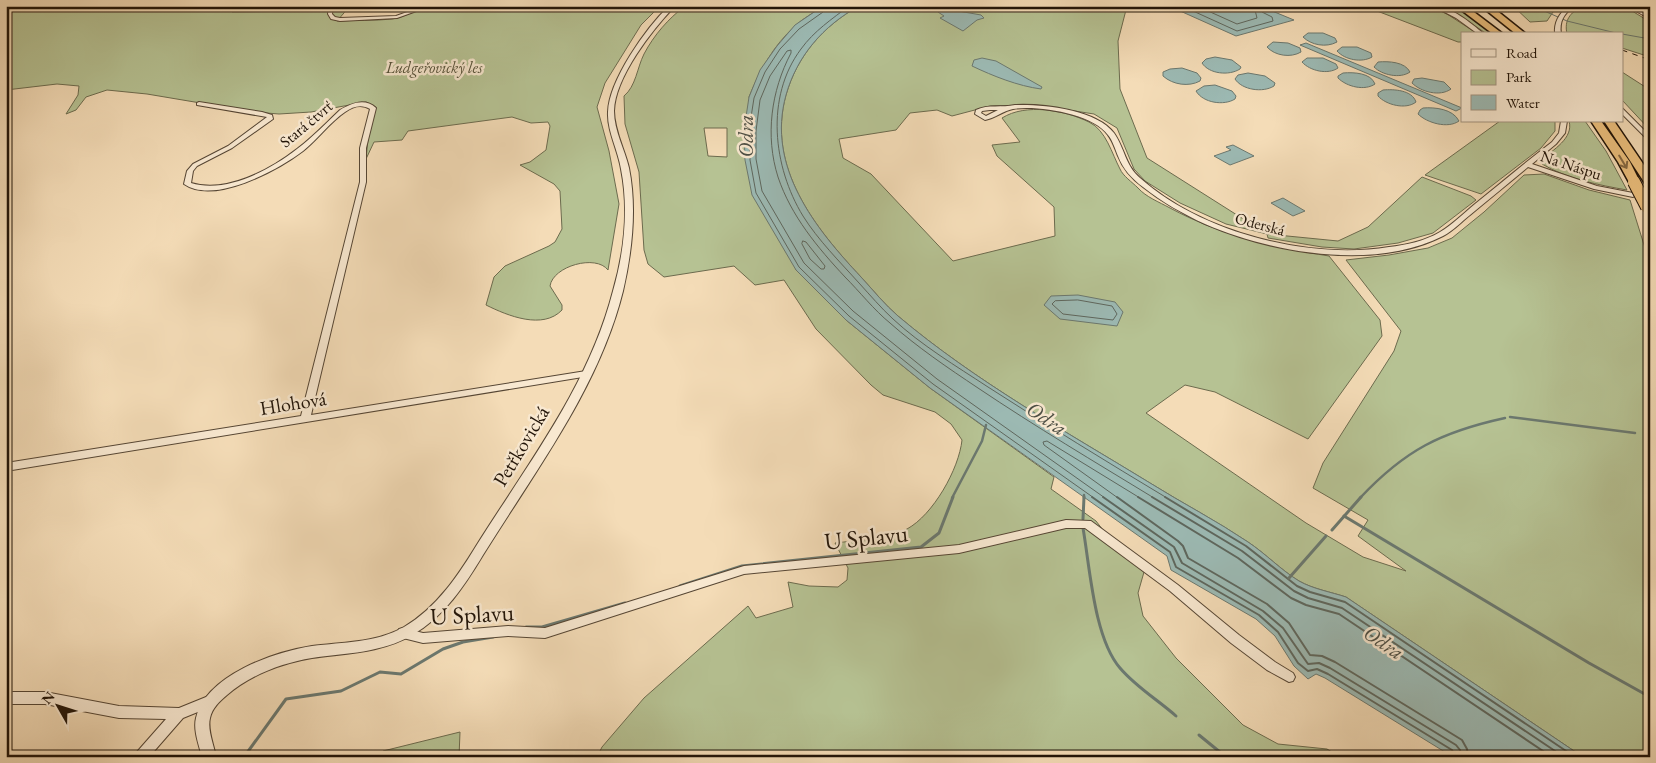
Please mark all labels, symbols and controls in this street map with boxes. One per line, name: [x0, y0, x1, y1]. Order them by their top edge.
legend: [1461, 32, 1624, 122]
text: Road: [1506, 43, 1538, 62]
park label: Ludgeřovický les: [385, 57, 483, 78]
text: Park: [1506, 67, 1533, 86]
text: Water: [1506, 93, 1540, 112]
street label: Stará čtvrť: [275, 96, 337, 152]
water label: Odra: [732, 115, 759, 157]
street label: Na Náspu: [1538, 145, 1605, 185]
one-way arrow: [1618, 154, 1628, 168]
street label: Oderská: [1233, 207, 1288, 241]
street label: Hlohová: [258, 385, 328, 421]
water label: Odra: [1022, 395, 1072, 441]
street label: Petřkovická: [487, 401, 555, 491]
street label: U Splavu: [823, 517, 910, 557]
street label: U Splavu: [429, 596, 515, 632]
water label: Odra: [1359, 619, 1409, 665]
north arrow: [32, 680, 82, 730]
text: N: [37, 687, 59, 708]

